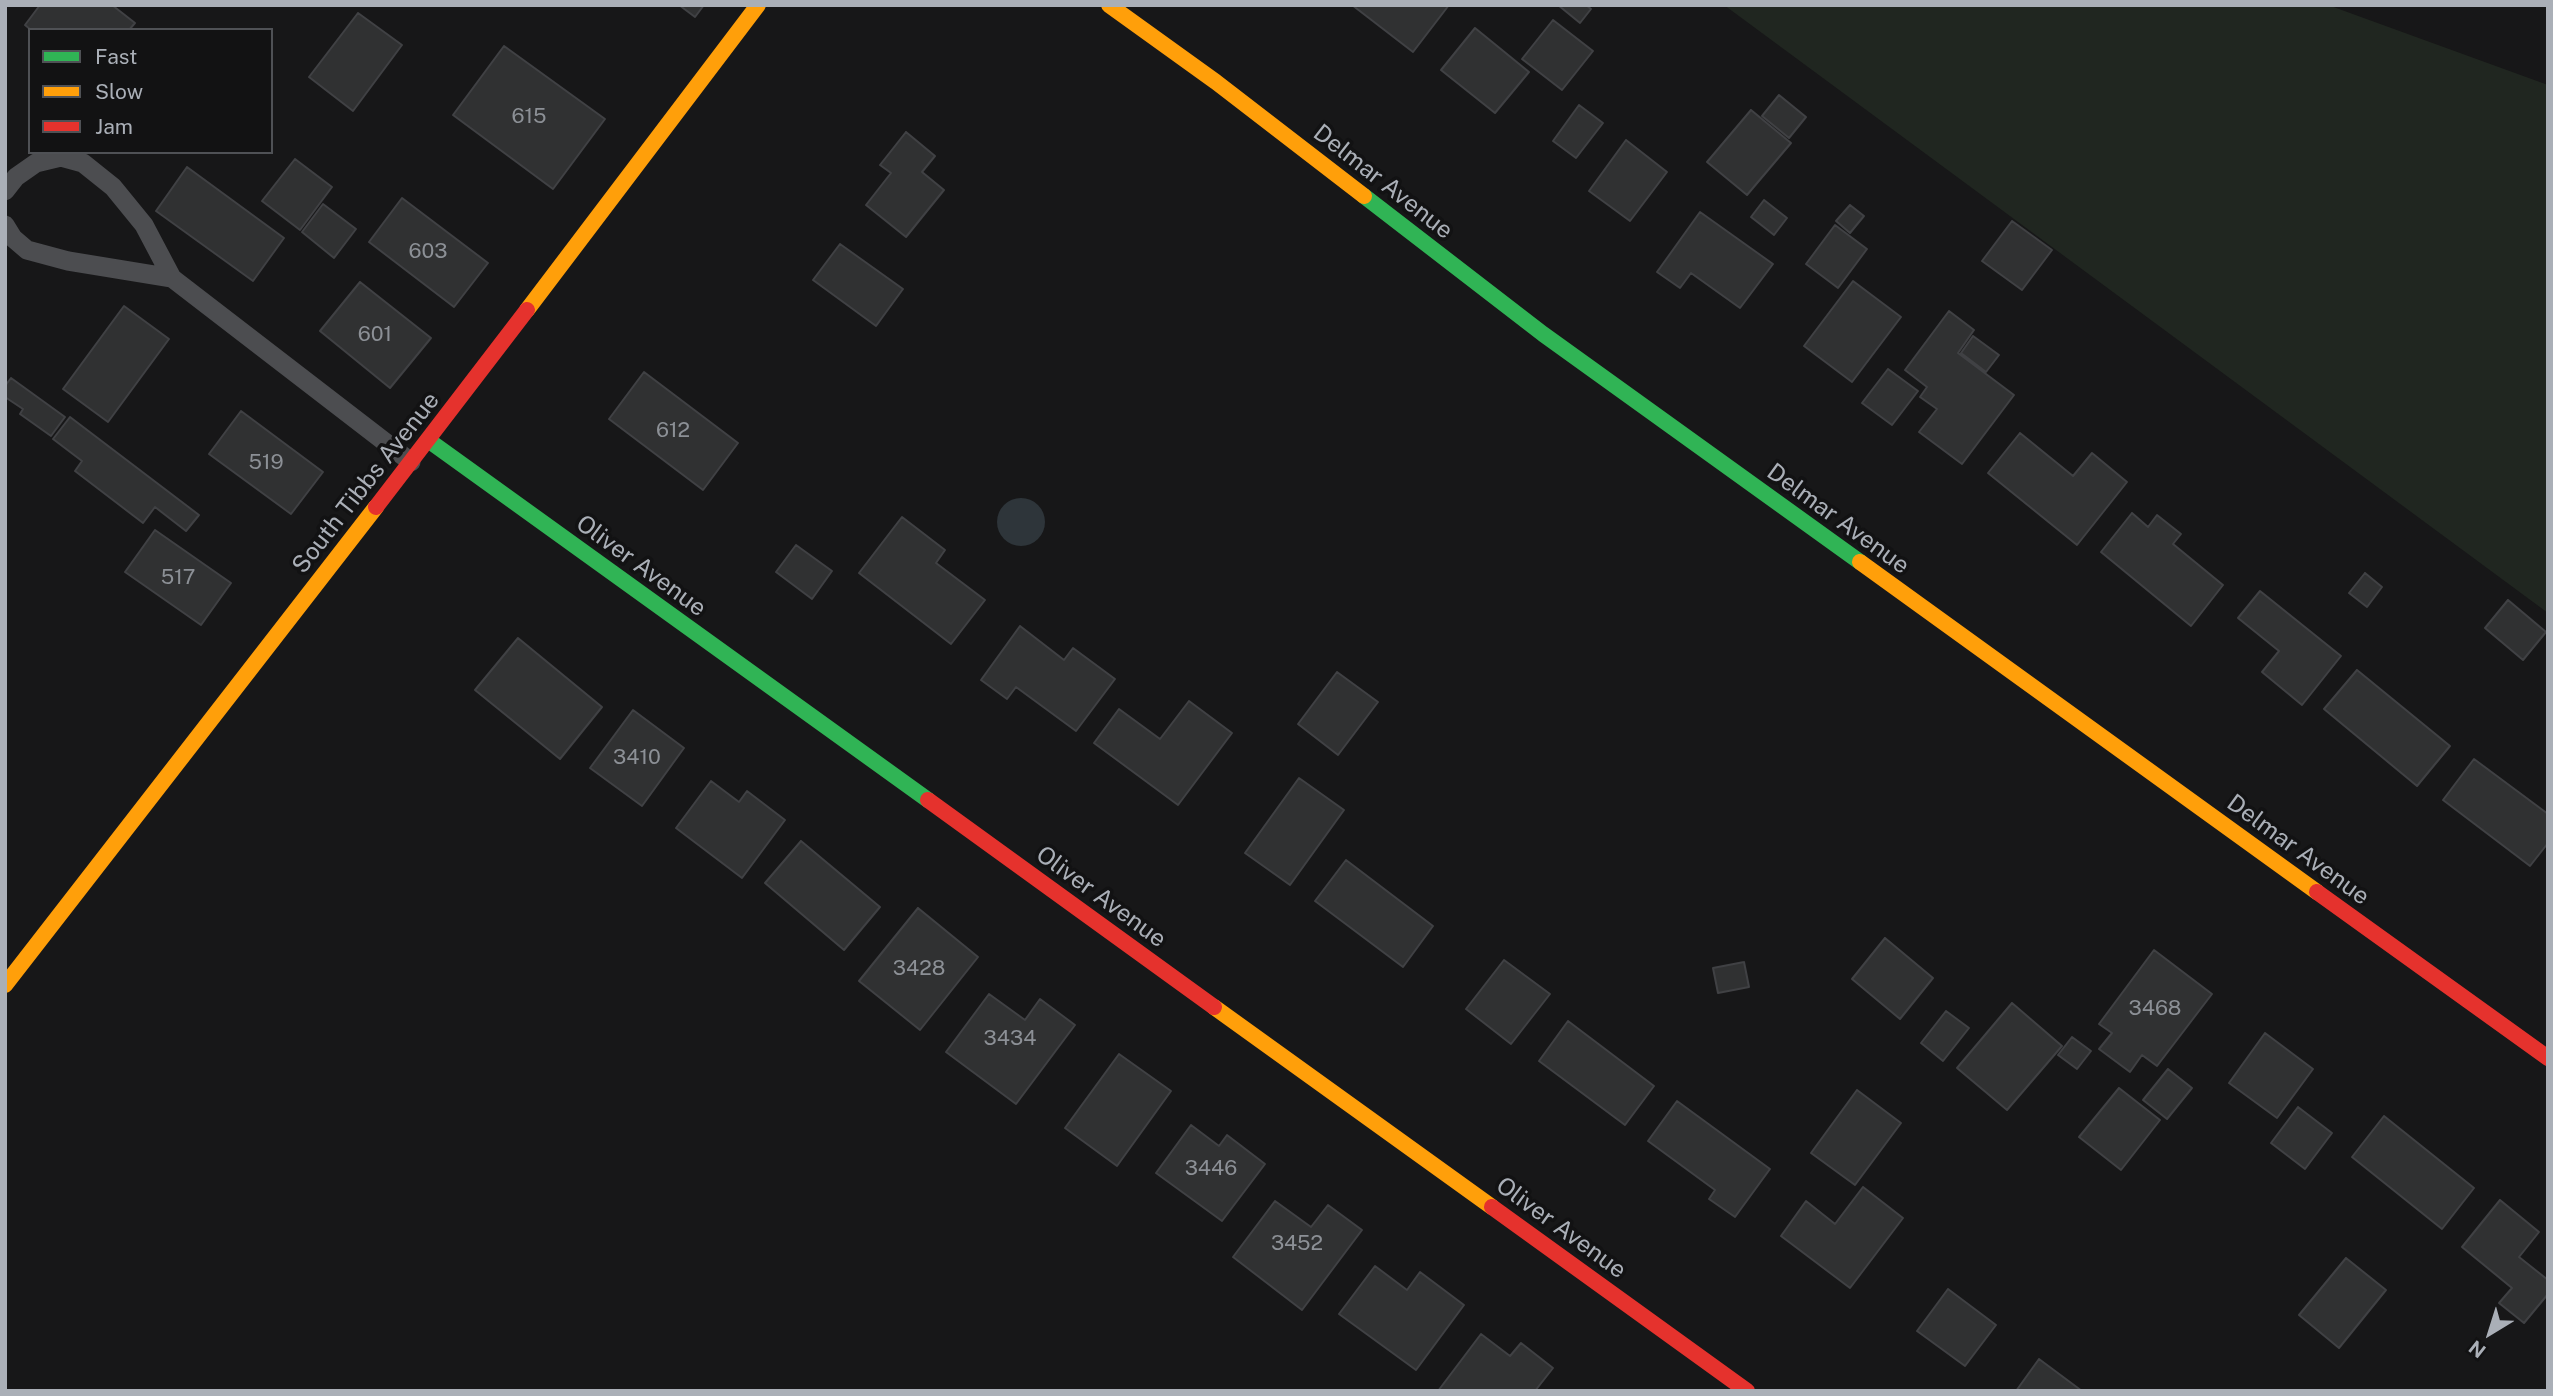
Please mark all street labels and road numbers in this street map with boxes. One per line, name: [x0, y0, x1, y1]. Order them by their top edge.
street label: Delmar Avenue: [1308, 119, 1458, 245]
street label: South Tibbs Avenue: [286, 387, 446, 579]
street label: Delmar Avenue: [1761, 458, 1915, 580]
street label: Oliver Avenue: [570, 509, 712, 623]
street label: Delmar Avenue: [2221, 789, 2375, 911]
street label: Oliver Avenue: [1030, 840, 1172, 954]
street label: Oliver Avenue: [1490, 1171, 1632, 1285]

